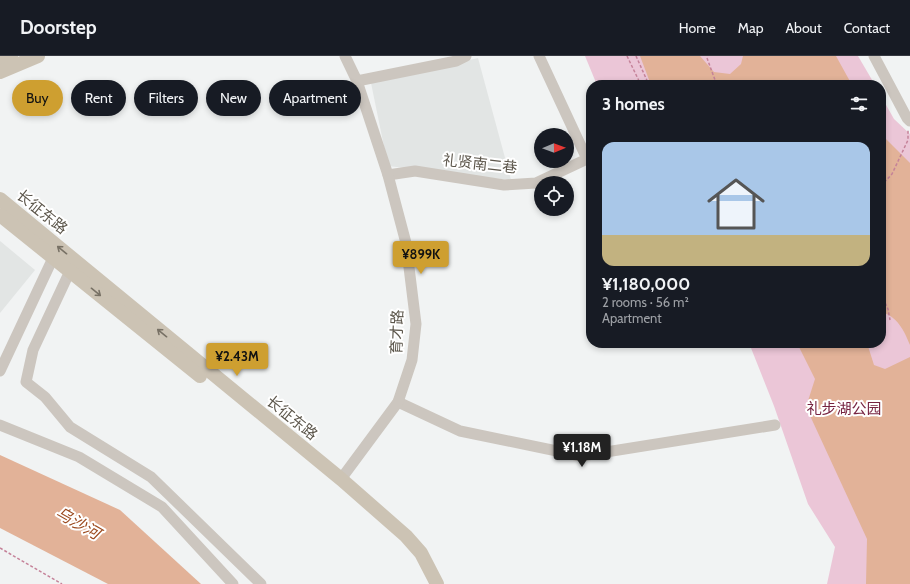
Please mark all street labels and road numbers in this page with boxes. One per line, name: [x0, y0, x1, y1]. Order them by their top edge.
street label: 礼贤南二巷: [442, 151, 518, 177]
street label: 长征东路: [13, 186, 71, 238]
street label: 育才路: [387, 309, 407, 355]
street label: 长征东路: [263, 392, 321, 444]

